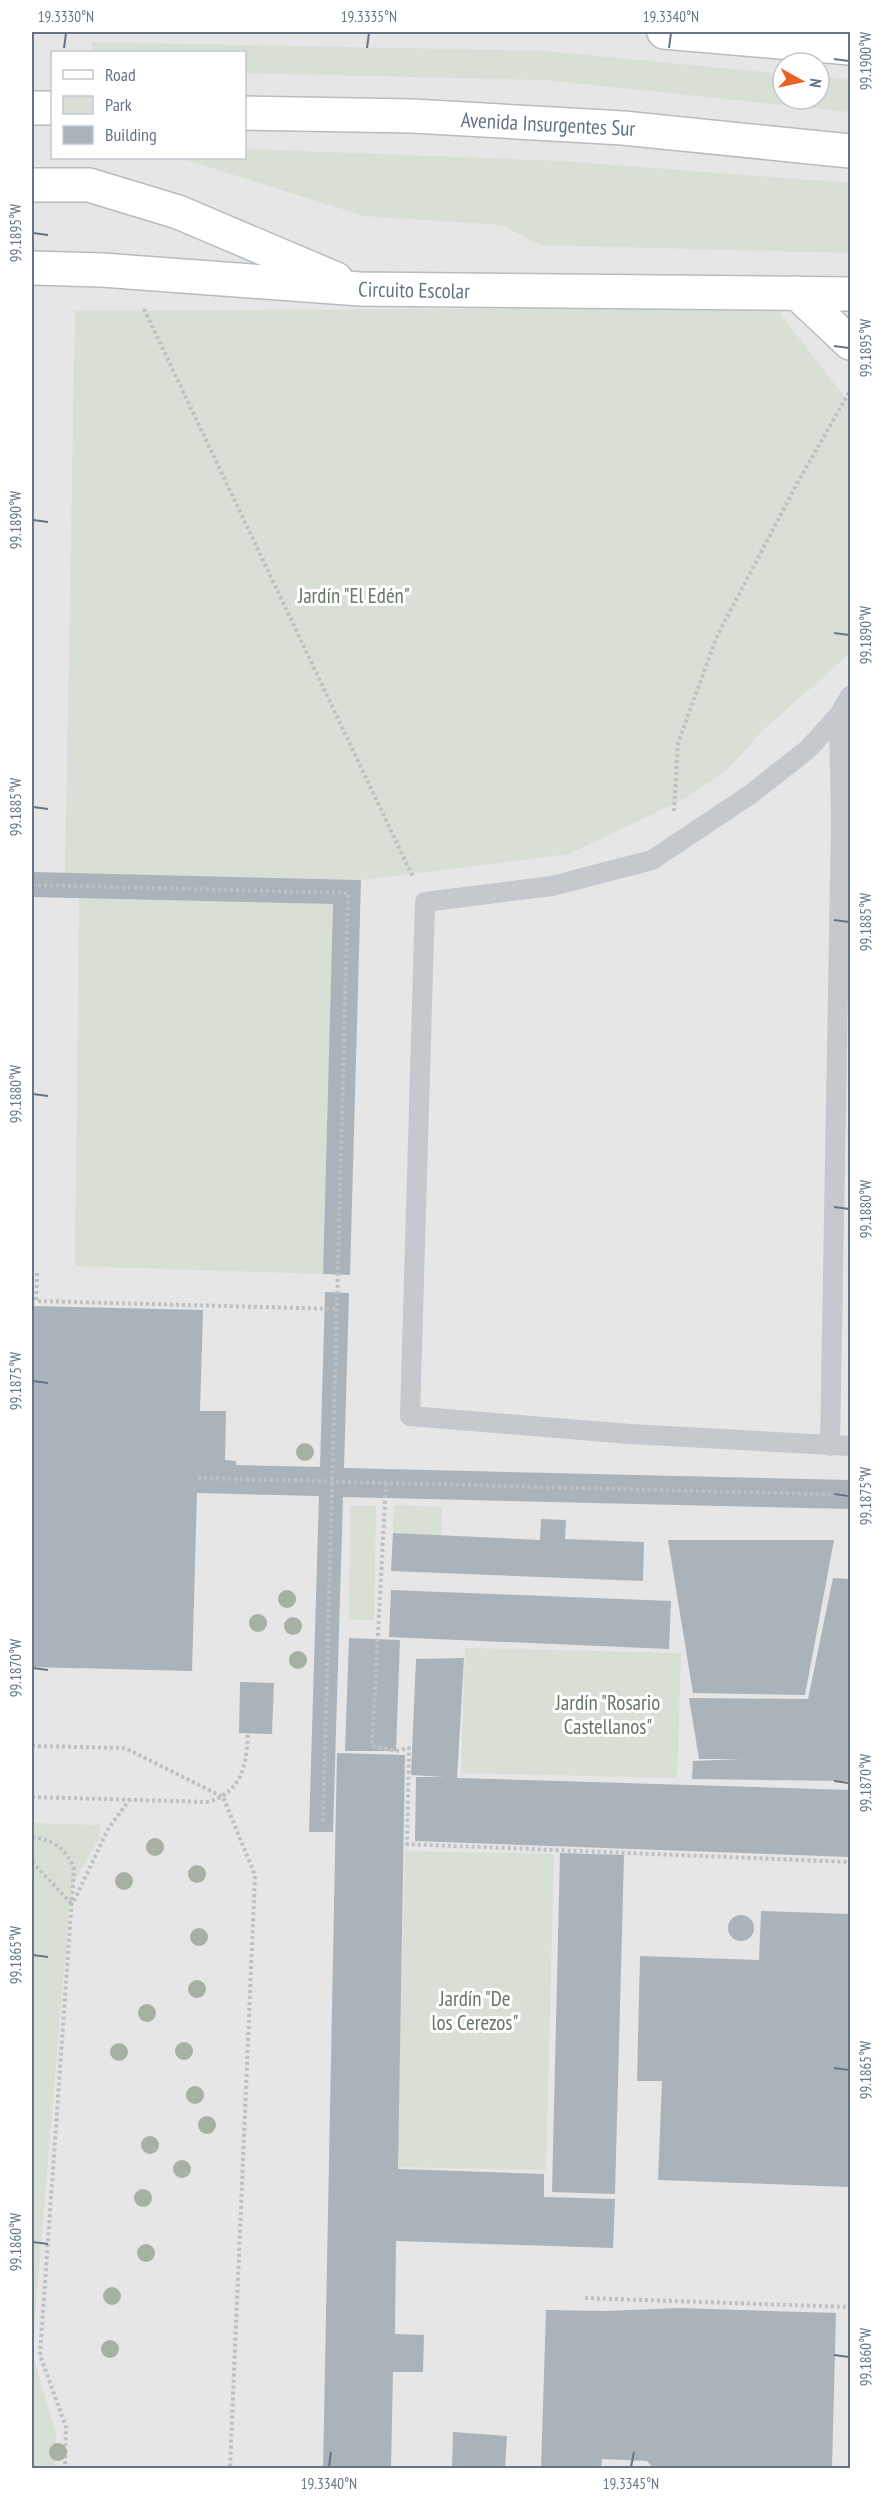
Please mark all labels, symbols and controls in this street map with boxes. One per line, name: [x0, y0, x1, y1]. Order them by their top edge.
text: 19.3330°N: [38, 7, 94, 26]
text: 19.3335°N: [341, 7, 397, 26]
text: 19.3340°N: [643, 7, 699, 26]
text: 99.1900°W: [856, 32, 875, 90]
legend: [51, 51, 246, 159]
north arrow: [771, 51, 831, 111]
text: Road: [105, 63, 136, 86]
text: N: [805, 77, 826, 89]
text: Park: [105, 93, 132, 116]
street label: Avenida Insurgentes Sur: [460, 106, 636, 142]
text: Building: [105, 123, 157, 146]
text: 99.1895°W: [6, 204, 25, 262]
street label: Circuito Escolar: [358, 276, 470, 304]
text: 99.1895°W: [856, 319, 875, 377]
text: 99.1890°W: [6, 491, 25, 549]
park label: Jardín "El Edén": [297, 582, 410, 609]
text: 99.1890°W: [856, 606, 875, 664]
text: 99.1885°W: [6, 778, 25, 836]
text: 99.1885°W: [856, 893, 875, 951]
text: 99.1880°W: [6, 1065, 25, 1123]
text: 99.1880°W: [856, 1180, 875, 1238]
text: 99.1875°W: [6, 1352, 25, 1410]
text: 99.1875°W: [856, 1467, 875, 1525]
text: 99.1870°W: [6, 1639, 25, 1697]
park label: Jardín "Rosario Castellanos": [555, 1689, 660, 1740]
text: 99.1870°W: [856, 1754, 875, 1812]
text: 99.1865°W: [6, 1926, 25, 1984]
park label: Jardín "De los Cerezos": [432, 1985, 518, 2036]
text: 99.1865°W: [856, 2041, 875, 2099]
text: 99.1860°W: [6, 2213, 25, 2271]
text: 99.1860°W: [856, 2328, 875, 2386]
text: 19.3340°N: [301, 2474, 357, 2493]
text: 19.3345°N: [603, 2474, 659, 2493]

